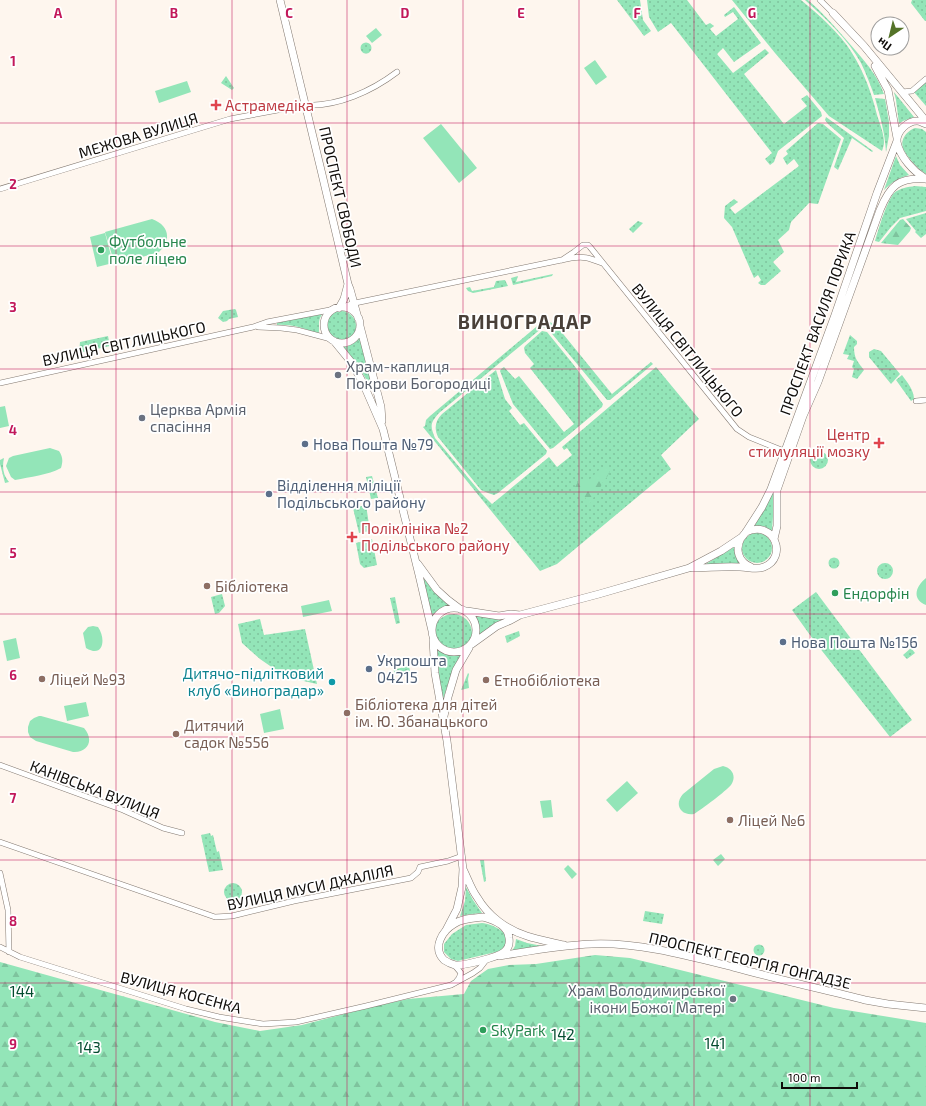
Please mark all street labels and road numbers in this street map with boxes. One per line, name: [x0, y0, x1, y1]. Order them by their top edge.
street label: МЕЖОВА ВУЛИЦЯ: [76, 108, 200, 162]
street label: ПРОСПЕКТ СВОБОДИ: [316, 125, 366, 269]
street label: ПРОСПЕКТ ВАСИЛЯ ПОРИКА: [775, 228, 859, 417]
street label: ВУЛИЦЯ СВІТЛИЦЬКОГО: [629, 280, 747, 420]
street label: ВУЛИЦЯ СВІТЛИЦЬКОГО: [41, 317, 207, 369]
street label: КАНІВСЬКА ВУЛИЦЯ: [28, 756, 162, 822]
street label: ВУЛИЦЯ МУСИ ДЖАЛІЛЯ: [225, 861, 395, 913]
street label: ПРОСПЕКТ ГЕОРГІЯ ГОНГАДЗЕ: [647, 928, 853, 992]
street label: ВУЛИЦЯ КОСЕНКА: [119, 967, 244, 1017]

